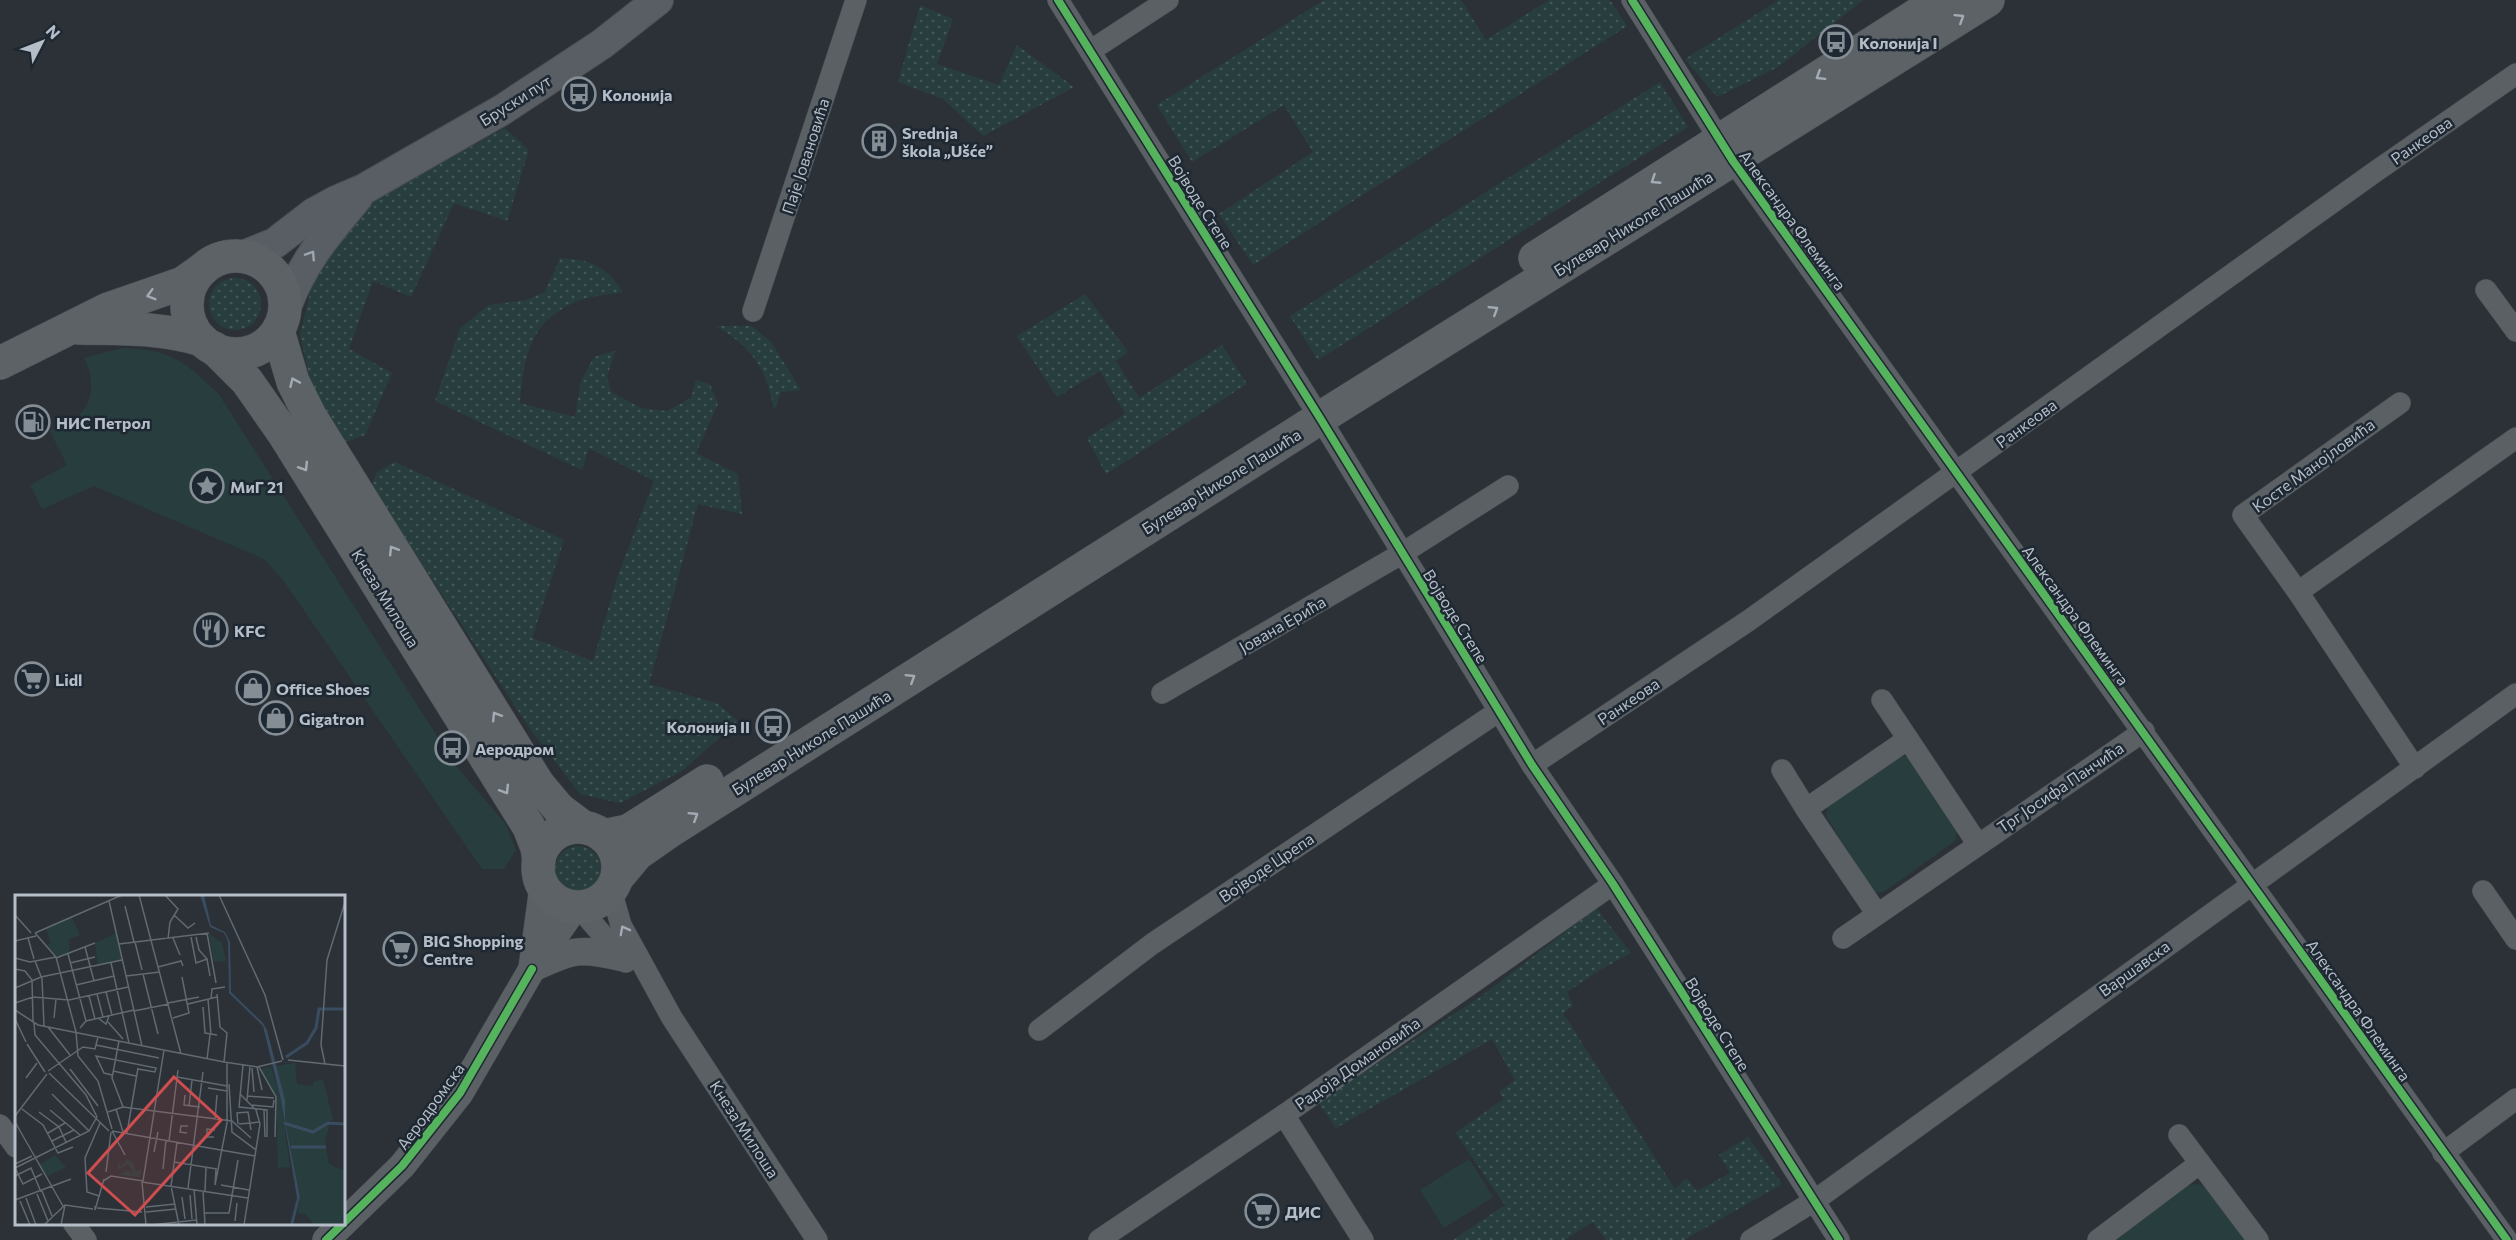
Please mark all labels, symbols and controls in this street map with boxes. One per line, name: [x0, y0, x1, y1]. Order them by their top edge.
north arrow: [12, 12, 72, 72]
one-way arrow: [1954, 13, 1964, 25]
text: N: [42, 21, 65, 42]
bus stop icon: Колонија I: [1818, 24, 1854, 60]
place label: Колонија I: [1859, 33, 1938, 52]
one-way arrow: [1816, 68, 1826, 80]
street label: Бруски пут: [476, 70, 555, 129]
bus stop icon: Колонија: [561, 76, 597, 112]
place label: Колонија: [602, 85, 672, 104]
street label: Паје Јовановића: [777, 96, 833, 216]
street label: Ранкеова: [2387, 112, 2455, 168]
building icon: Srednja škola „Ušće”: [861, 123, 897, 159]
place label: Srednja škola „Ušće”: [902, 123, 993, 160]
street label: Александра Флеминга: [1736, 146, 1850, 294]
street label: Војводе Степе: [1165, 152, 1237, 252]
street label: Булевар Николе Пашића: [1550, 166, 1716, 280]
one-way arrow: [1651, 173, 1661, 185]
one-way arrow: [304, 250, 315, 261]
one-way arrow: [146, 288, 157, 300]
one-way arrow: [1488, 306, 1499, 317]
one-way arrow: [289, 378, 301, 389]
street label: Ранкеова: [1992, 395, 2060, 451]
fuel station icon: НИС Петрол: [15, 404, 51, 440]
place label: НИС Петрол: [56, 413, 151, 432]
street label: Косте Манојловића: [2248, 414, 2378, 516]
street label: Булевар Николе Пашића: [1138, 424, 1304, 538]
one-way arrow: [297, 461, 309, 471]
place icon: МиГ 21: [189, 468, 225, 504]
place label: МиГ 21: [230, 477, 283, 496]
street label: Александра Флеминга: [2019, 541, 2133, 689]
street label: Кнеза Милоша: [348, 545, 424, 651]
one-way arrow: [389, 546, 401, 556]
street label: Војводе Степе: [1420, 566, 1492, 666]
street label: Јована Ерића: [1235, 592, 1329, 656]
restaurant icon: KFC: [193, 612, 229, 648]
place label: KFC: [234, 621, 265, 640]
supermarket icon: Lidl: [14, 661, 50, 697]
place label: Lidl: [55, 670, 82, 689]
shop icon: Office Shoes: [235, 670, 271, 706]
street label: Ранкеова: [1593, 673, 1663, 729]
one-way arrow: [904, 674, 915, 685]
place label: Office Shoes: [276, 679, 370, 698]
street label: Булевар Николе Пашића: [728, 685, 894, 799]
shop icon: Gigatron: [258, 700, 294, 736]
bus stop icon: Колонија II: [755, 708, 791, 744]
place label: Gigatron: [299, 709, 364, 728]
one-way arrow: [491, 712, 503, 722]
place label: Колонија II: [666, 717, 750, 736]
bus stop icon: Аеродром: [434, 730, 470, 766]
street label: Трг Јосифа Панчића: [1993, 738, 2127, 836]
place label: Аеродром: [475, 739, 554, 758]
one-way arrow: [498, 784, 510, 794]
one-way arrow: [687, 813, 698, 824]
street label: Војводе Црепа: [1215, 828, 1317, 906]
inset map: [15, 895, 345, 1225]
one-way arrow: [620, 926, 631, 936]
supermarket icon: BIG Shopping Centre: [382, 931, 418, 967]
place label: BIG Shopping Centre: [423, 931, 523, 968]
street label: Варшавска: [2095, 936, 2173, 1000]
street label: Александра Флеминга: [2303, 936, 2415, 1084]
street label: Војводе Степе: [1682, 974, 1754, 1074]
street label: Радоја Домановића: [1291, 1013, 1423, 1113]
street label: Аеродромска: [392, 1059, 468, 1153]
street label: Кнеза Милоша: [706, 1077, 784, 1181]
supermarket icon: ДИС: [1244, 1193, 1280, 1229]
place label: ДИС: [1285, 1202, 1321, 1221]

